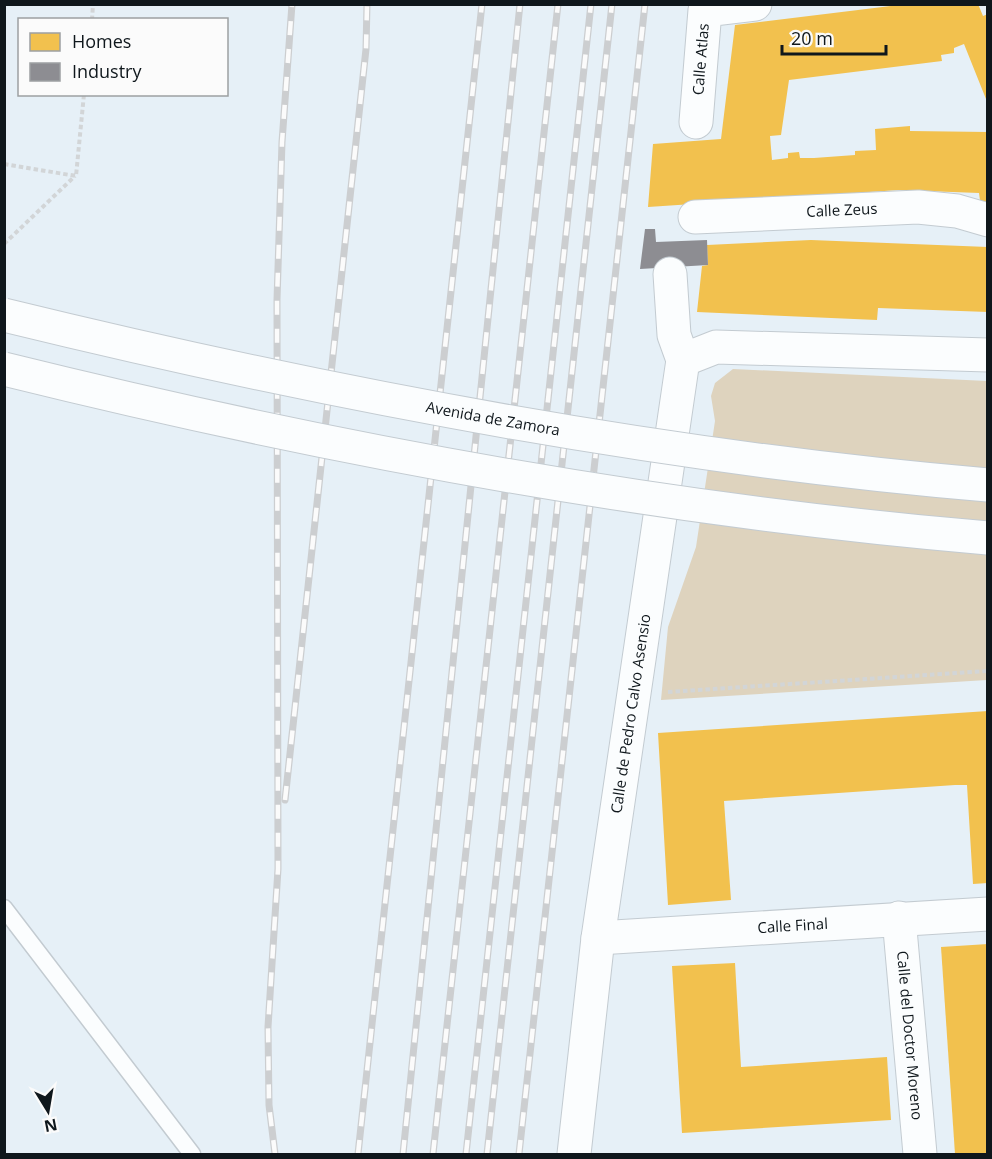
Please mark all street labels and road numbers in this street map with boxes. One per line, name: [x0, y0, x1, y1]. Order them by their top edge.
street label: Calle Atlas: [687, 22, 713, 96]
street label: Calle Zeus: [806, 198, 878, 221]
street label: Avenida de Zamora: [425, 396, 562, 439]
street label: Calle de Pedro Calvo Asensio: [605, 613, 655, 815]
street label: Calle Final: [757, 913, 828, 937]
street label: Calle del Doctor Moreno: [893, 950, 928, 1121]

